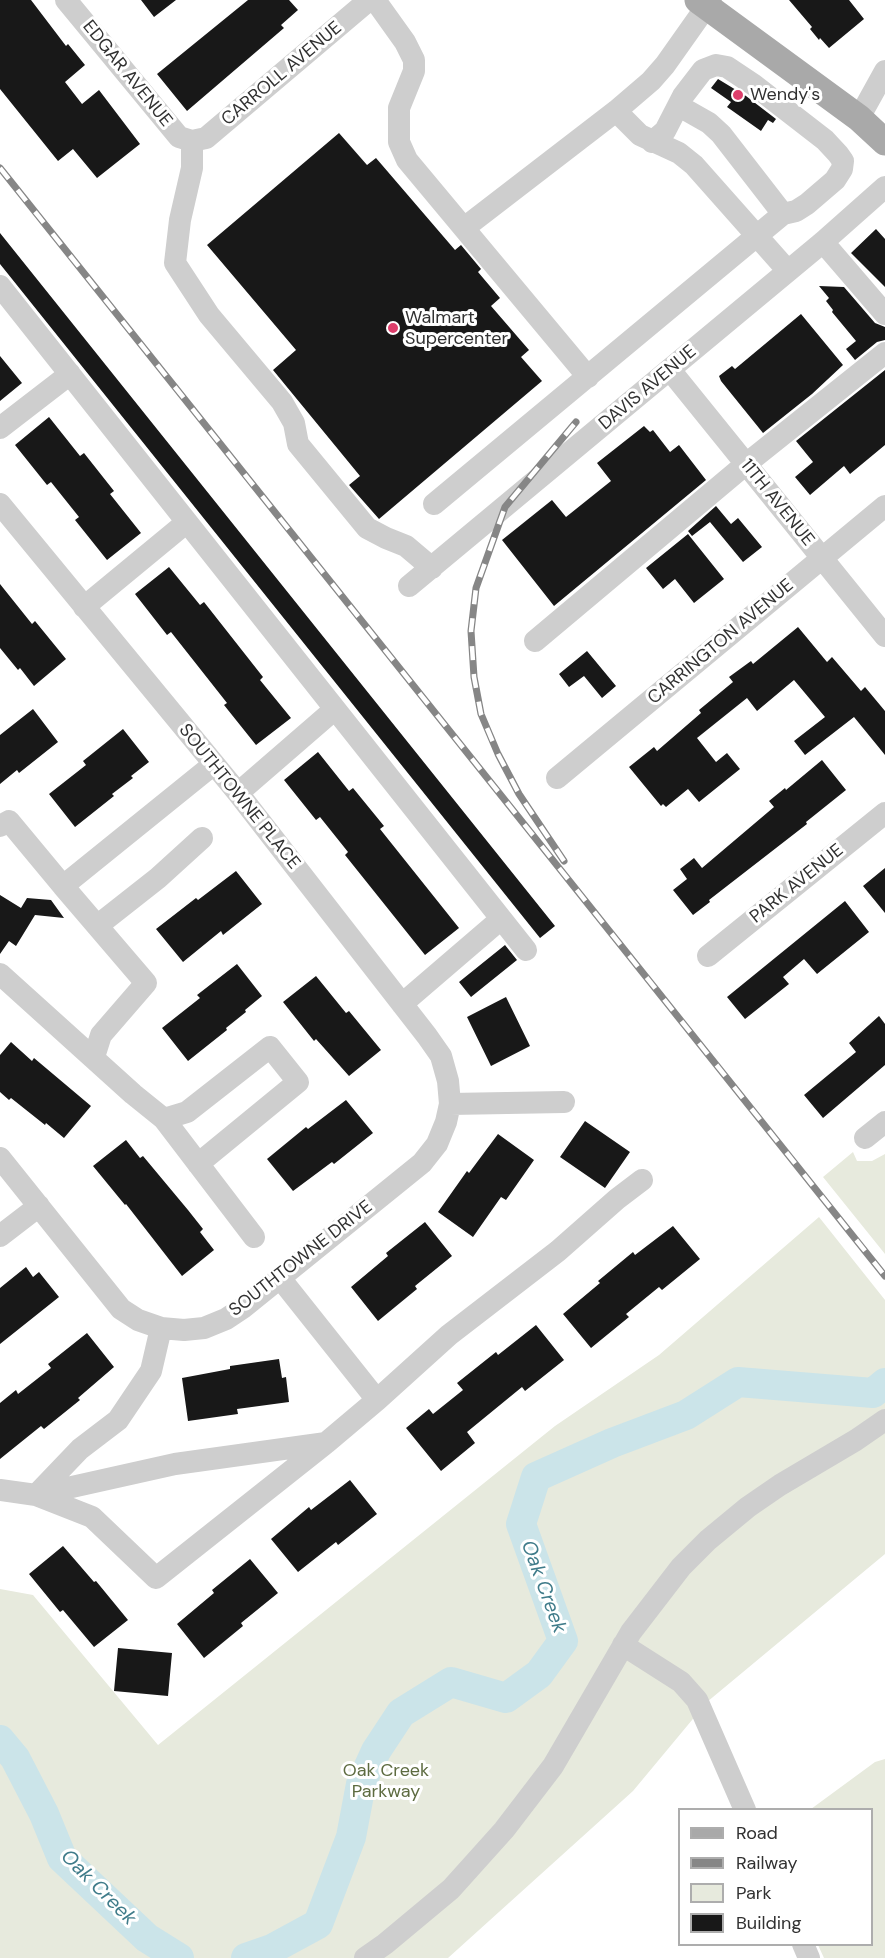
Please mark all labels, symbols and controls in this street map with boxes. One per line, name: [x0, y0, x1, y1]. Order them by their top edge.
street label: EDGAR AVENUE: [78, 17, 176, 131]
street label: CARROLL AVENUE: [217, 17, 347, 131]
place label: Wendy's: [750, 84, 820, 106]
marker: Wendy's: [731, 88, 745, 102]
place label: Walmart Supercenter: [405, 307, 508, 350]
marker: Walmart Supercenter: [386, 321, 400, 335]
street label: DAVIS AVENUE: [595, 341, 701, 435]
street label: 11TH AVENUE: [736, 455, 818, 551]
street label: CARRINGTON AVENUE: [644, 575, 798, 709]
street label: SOUTHTOWNE PLACE: [174, 720, 304, 874]
street label: PARK AVENUE: [746, 840, 848, 928]
street label: SOUTHTOWNE DRIVE: [225, 1196, 377, 1322]
water label: Oak Creek: [515, 1537, 571, 1637]
park label: Oak Creek Parkway: [343, 1760, 429, 1802]
legend: [678, 1808, 873, 1946]
text: Road: [736, 1821, 778, 1845]
water label: Oak Creek: [55, 1845, 141, 1931]
text: Railway: [736, 1851, 798, 1875]
text: Park: [736, 1881, 772, 1905]
text: Building: [736, 1911, 801, 1935]

